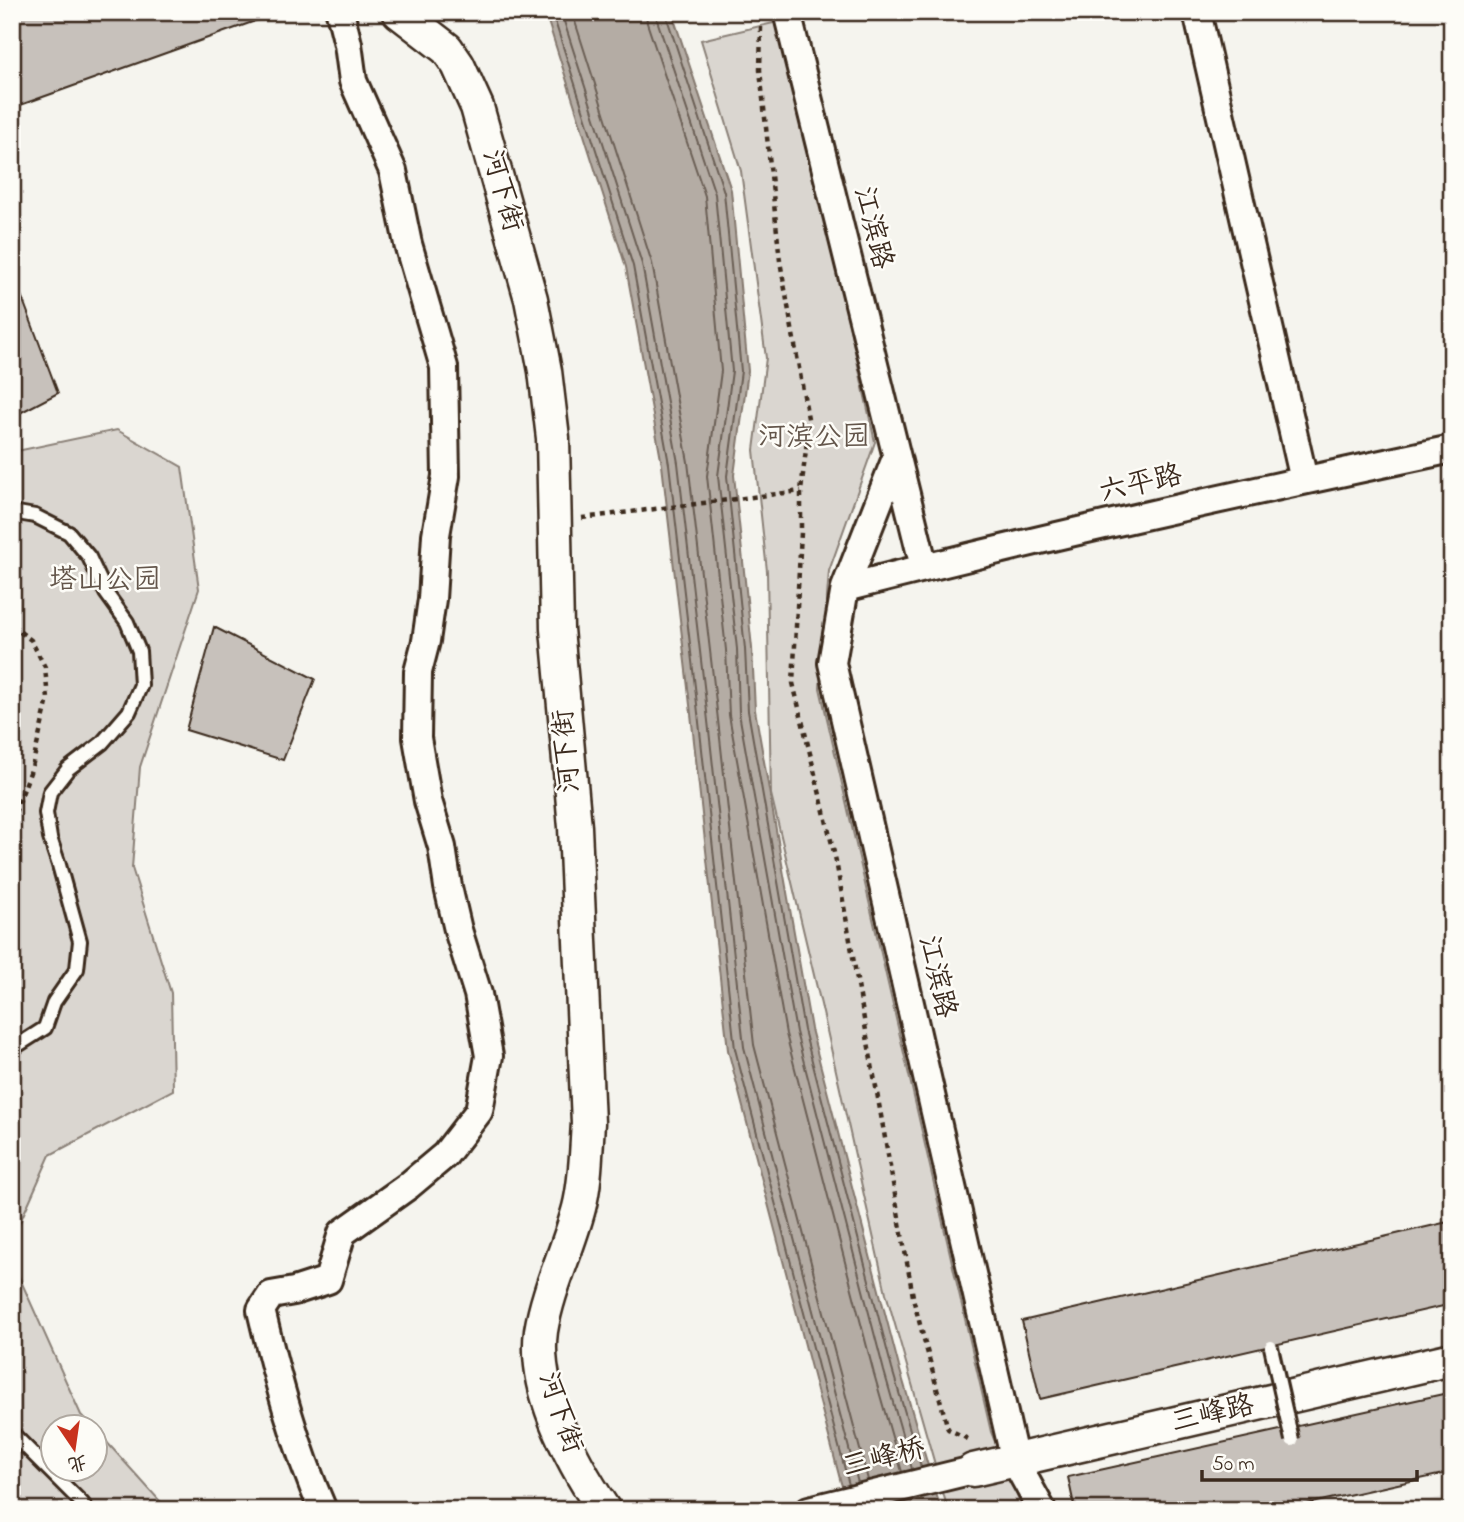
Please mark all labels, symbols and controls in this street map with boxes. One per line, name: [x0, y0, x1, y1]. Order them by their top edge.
street label: 河下街: [470, 145, 532, 237]
street label: 江滨路: [842, 182, 902, 274]
park label: 河滨公园: [758, 418, 870, 459]
street label: 六平路: [1095, 456, 1187, 514]
park label: 塔山公园: [49, 561, 161, 602]
street label: 河下街: [544, 707, 592, 795]
street label: 江滨路: [907, 931, 965, 1023]
street label: 河下街: [526, 1367, 592, 1459]
street label: 三峰路: [1167, 1386, 1259, 1444]
north arrow: [38, 1414, 108, 1484]
street label: 三峰桥: [838, 1429, 930, 1489]
scale bar: [1202, 1438, 1417, 1482]
text: 北: [65, 1447, 90, 1477]
text: 50 m: [1212, 1450, 1255, 1480]

